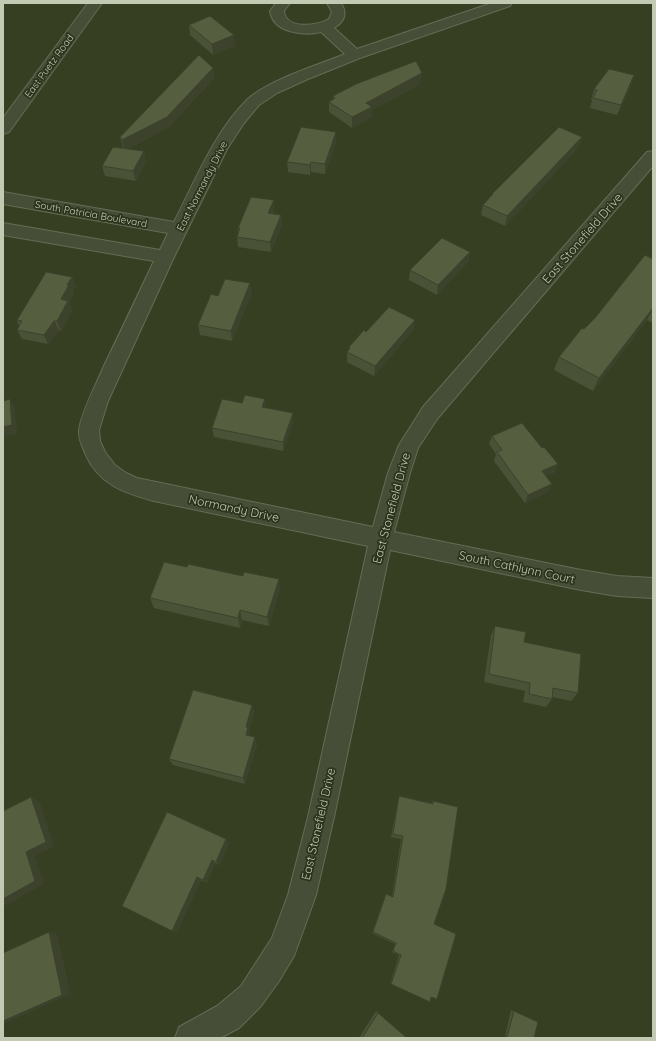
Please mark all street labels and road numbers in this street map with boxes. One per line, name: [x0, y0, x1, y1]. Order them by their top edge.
street label: East Puetz Road: [22, 32, 76, 100]
street label: East Normandy Drive: [174, 139, 230, 233]
street label: East Stonefield Drive: [539, 190, 625, 286]
street label: South Patricia Boulevard: [34, 198, 148, 230]
street label: East Stonefield Drive: [369, 451, 413, 565]
street label: Normandy Drive: [187, 491, 281, 525]
street label: South Cathlynn Court: [458, 547, 576, 587]
street label: East Stonefield Drive: [298, 766, 338, 881]

